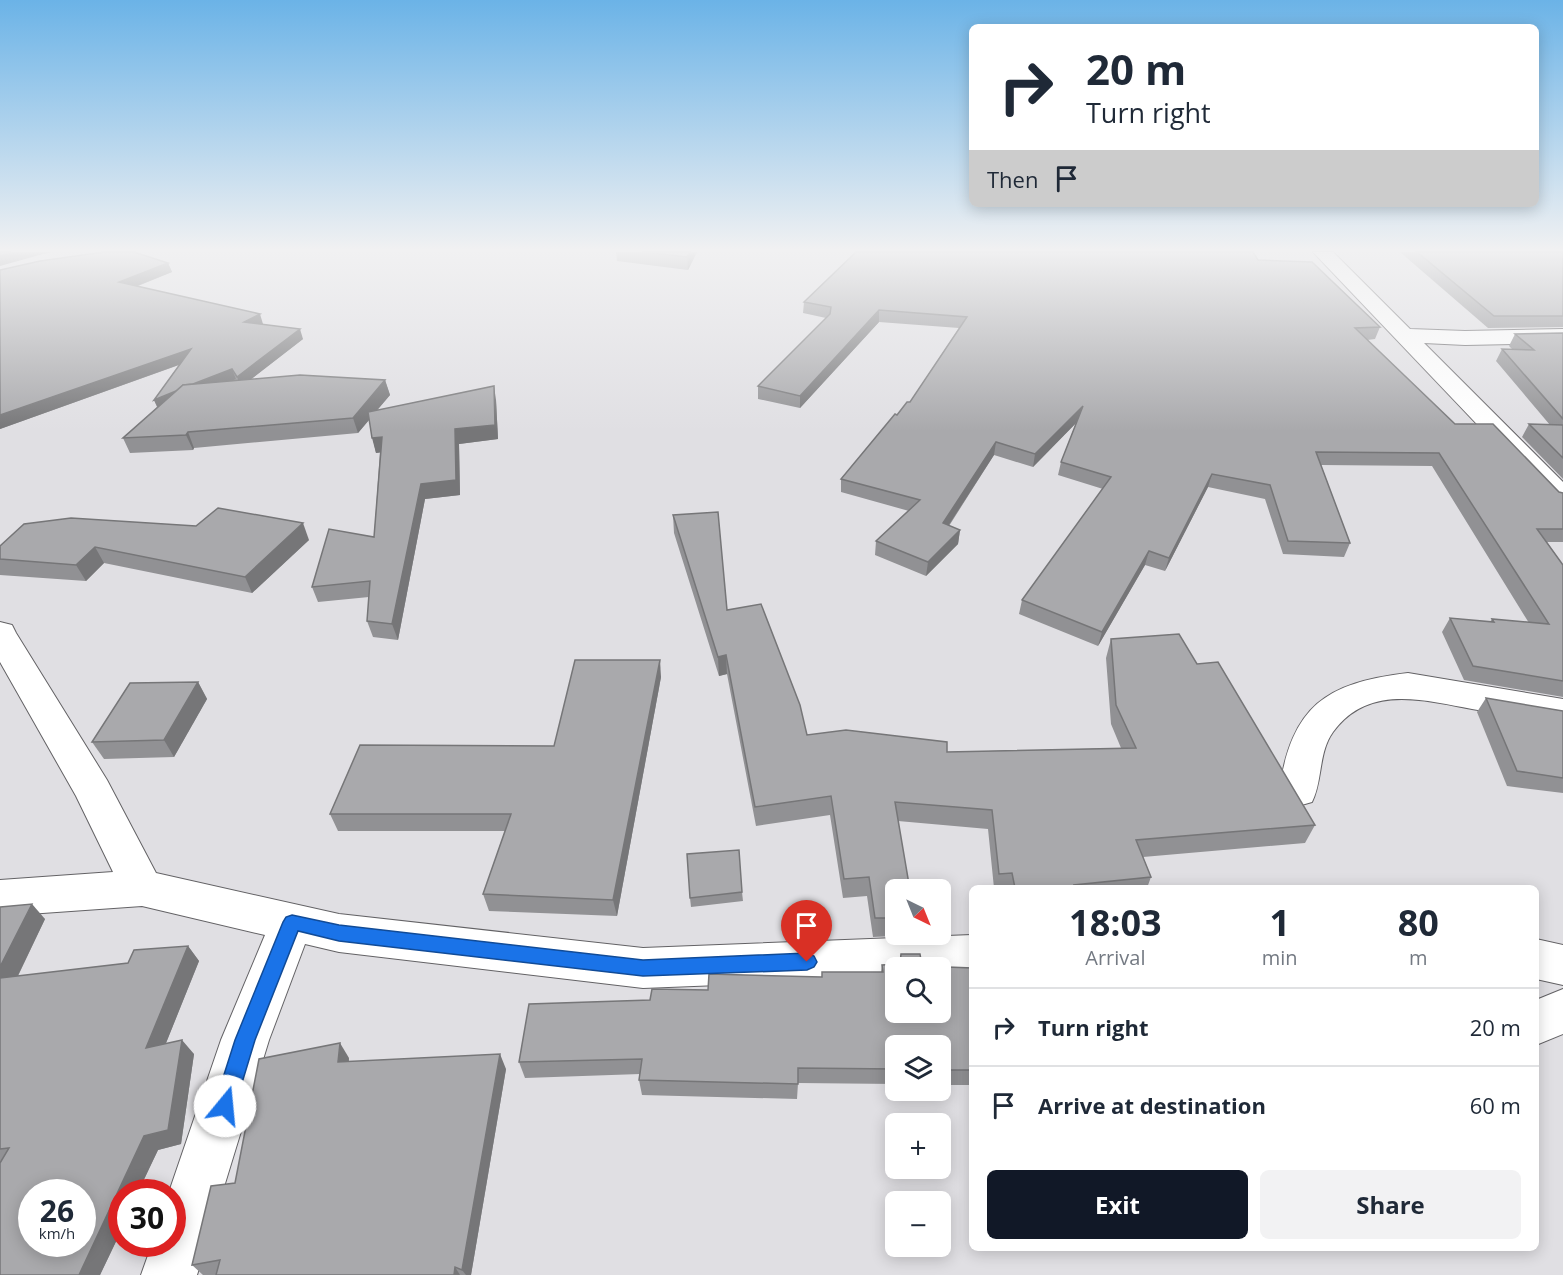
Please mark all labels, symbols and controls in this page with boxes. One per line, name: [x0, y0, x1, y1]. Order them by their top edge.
text: 20 m: [1086, 40, 1186, 97]
icon: right: [987, 48, 1065, 126]
text: Turn right: [1086, 94, 1211, 131]
icon: arrive: [1050, 162, 1083, 195]
text: Then: [987, 164, 1038, 194]
north arrow: [885, 879, 951, 945]
map controls: [885, 879, 951, 1257]
text: 18:03: [1069, 898, 1162, 947]
text: 1: [1269, 898, 1290, 947]
text: 80: [1398, 898, 1439, 947]
pin: [781, 900, 832, 962]
icon: arrive: [790, 909, 823, 942]
text: Arrival: [1085, 944, 1146, 971]
text: min: [1262, 944, 1298, 971]
text: m: [1409, 944, 1428, 971]
button: search: [885, 957, 951, 1023]
icon: right: [987, 1011, 1020, 1044]
text: Turn right: [1038, 1012, 1149, 1042]
text: 20 m: [1470, 1012, 1521, 1042]
button: layers: [885, 1035, 951, 1101]
position arrow: [193, 1074, 257, 1138]
icon: arrive: [987, 1089, 1020, 1122]
text: Arrive at destination: [1038, 1090, 1266, 1120]
text: 60 m: [1470, 1090, 1521, 1120]
button: +: [885, 1113, 951, 1179]
button: Exit: [987, 1170, 1248, 1239]
button: Share: [1260, 1170, 1521, 1239]
speed limit sign: 30: [108, 1179, 186, 1257]
text: 26: [40, 1190, 74, 1231]
button: −: [885, 1191, 951, 1257]
text: km/h: [39, 1223, 75, 1243]

